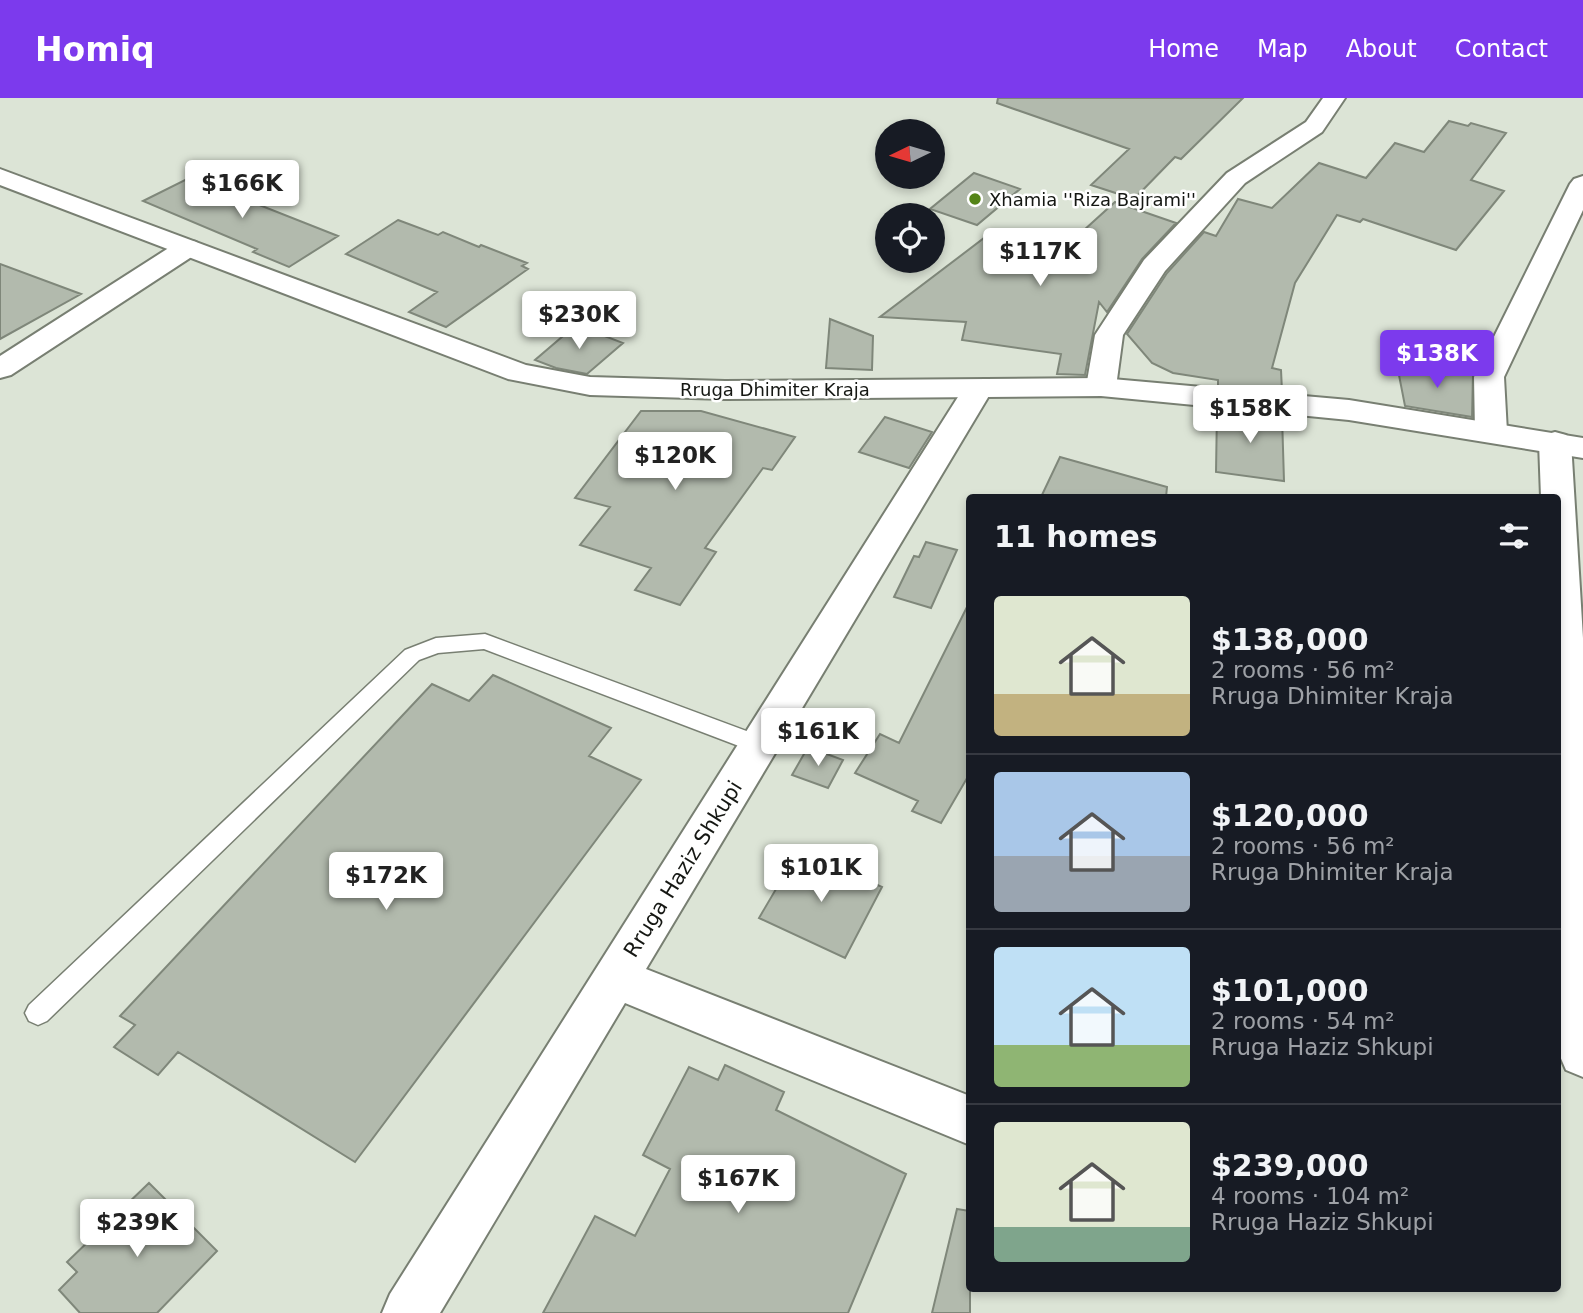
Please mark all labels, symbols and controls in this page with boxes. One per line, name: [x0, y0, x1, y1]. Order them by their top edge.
text: Homiq: [35, 30, 155, 69]
text: Home: [1148, 35, 1219, 63]
text: Map: [1257, 35, 1308, 63]
text: About: [1346, 35, 1417, 63]
text: Contact: [1455, 35, 1548, 63]
north arrow: [875, 119, 945, 189]
map controls: [875, 119, 945, 273]
pin: $166K: [193, 160, 291, 220]
text: $166K: [201, 170, 283, 196]
place label: Xhamia ''Riza Bajrami'': [989, 189, 1196, 210]
marker: Xhamia ''Riza Bajrami'': [967, 191, 983, 207]
button: locate: [875, 203, 945, 273]
pin: $117K: [991, 228, 1089, 288]
text: $117K: [999, 238, 1081, 264]
pin: $230K: [530, 292, 628, 351]
text: $230K: [538, 301, 620, 327]
pin: $138K: [1388, 330, 1486, 390]
text: $138K: [1396, 340, 1478, 366]
street label: Rruga Dhimiter Kraja: [680, 379, 870, 400]
pin: $158K: [1201, 386, 1299, 445]
text: $158K: [1209, 395, 1291, 421]
pin: $120K: [626, 432, 724, 492]
text: $120K: [634, 442, 716, 468]
icon: filters: [1495, 517, 1533, 555]
text: 11 homes: [994, 519, 1158, 554]
text: $138,000: [1211, 622, 1369, 657]
icon: home: [1050, 624, 1134, 708]
text: 2 rooms · 56 m²: [1211, 657, 1395, 683]
text: Rruga Dhimiter Kraja: [1211, 683, 1454, 709]
pin: $161K: [769, 708, 867, 768]
text: $161K: [777, 718, 859, 744]
street label: Rruga Haziz Shkupi: [619, 776, 747, 962]
text: $120,000: [1211, 798, 1369, 833]
icon: home: [1050, 800, 1134, 884]
text: 2 rooms · 56 m²: [1211, 833, 1395, 859]
pin: $101K: [772, 844, 870, 904]
pin: $172K: [337, 852, 435, 912]
text: $101K: [780, 854, 862, 880]
text: Rruga Dhimiter Kraja: [1211, 859, 1454, 885]
text: $172K: [345, 862, 427, 888]
text: $101,000: [1211, 973, 1369, 1008]
icon: home: [1050, 975, 1134, 1059]
text: 2 rooms · 54 m²: [1211, 1008, 1395, 1034]
text: Rruga Haziz Shkupi: [1211, 1034, 1434, 1060]
text: $239,000: [1211, 1148, 1369, 1183]
icon: home: [1050, 1150, 1134, 1234]
pin: $167K: [689, 1156, 787, 1215]
text: $167K: [697, 1165, 779, 1191]
text: 4 rooms · 104 m²: [1211, 1183, 1409, 1209]
pin: $239K: [88, 1200, 186, 1259]
text: $239K: [96, 1209, 178, 1235]
text: Rruga Haziz Shkupi: [1211, 1209, 1434, 1235]

